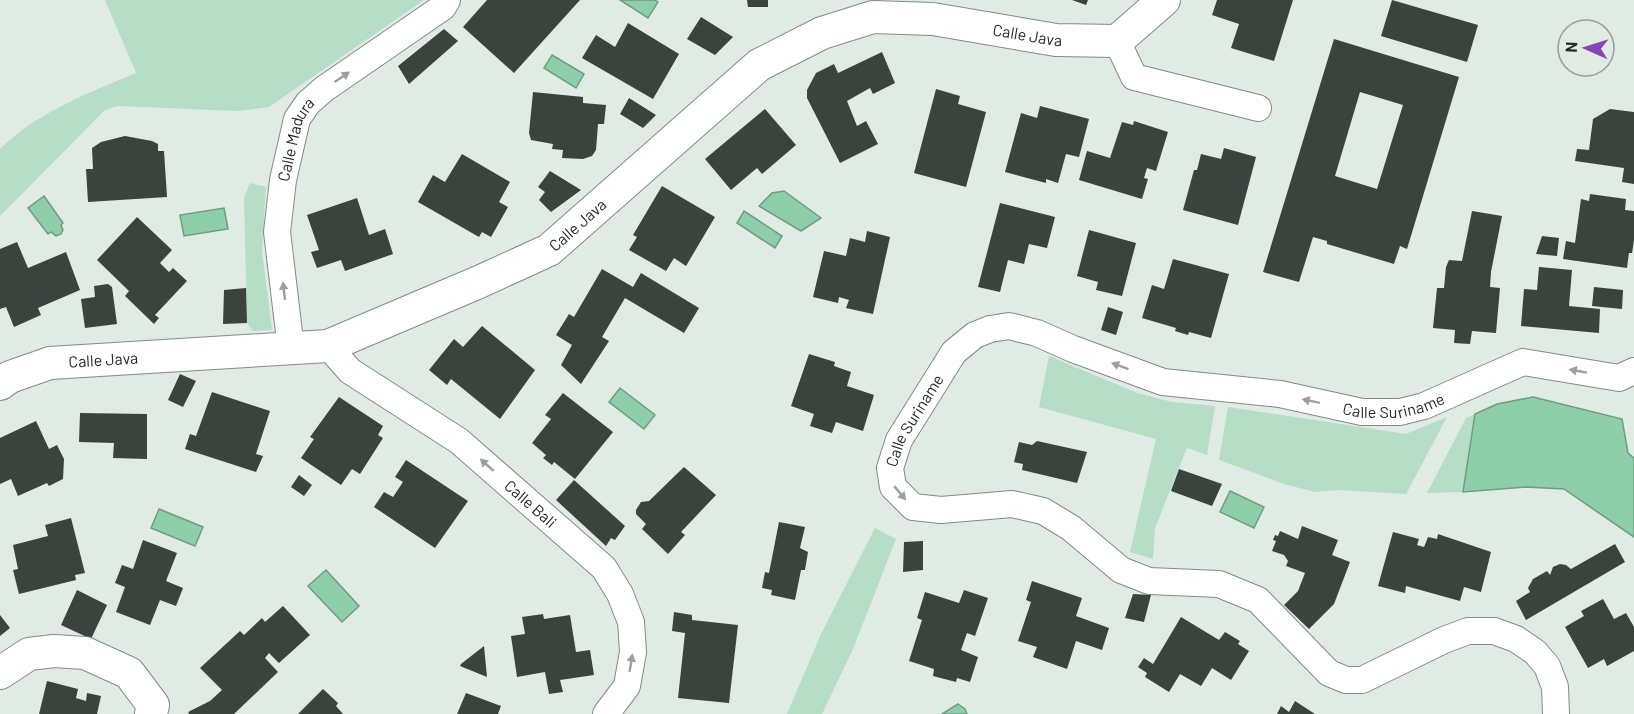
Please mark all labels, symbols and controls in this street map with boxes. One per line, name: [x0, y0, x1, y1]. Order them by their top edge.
north arrow: [1556, 18, 1616, 78]
street label: Calle Java: [992, 19, 1062, 49]
text: N: [1561, 41, 1580, 53]
one-way arrow: [333, 71, 349, 83]
street label: Calle Madura: [273, 92, 317, 183]
street label: Calle Java: [545, 194, 610, 255]
one-way arrow: [279, 282, 289, 301]
street label: Calle Java: [68, 348, 139, 371]
one-way arrow: [1111, 361, 1129, 371]
one-way arrow: [1568, 366, 1587, 375]
street label: Calle Suriname: [881, 371, 947, 469]
street label: Calle Suriname: [1341, 388, 1447, 421]
one-way arrow: [1301, 396, 1320, 405]
one-way arrow: [479, 458, 494, 472]
street label: Calle Bali: [501, 475, 561, 531]
one-way arrow: [893, 486, 906, 501]
one-way arrow: [627, 653, 636, 672]

